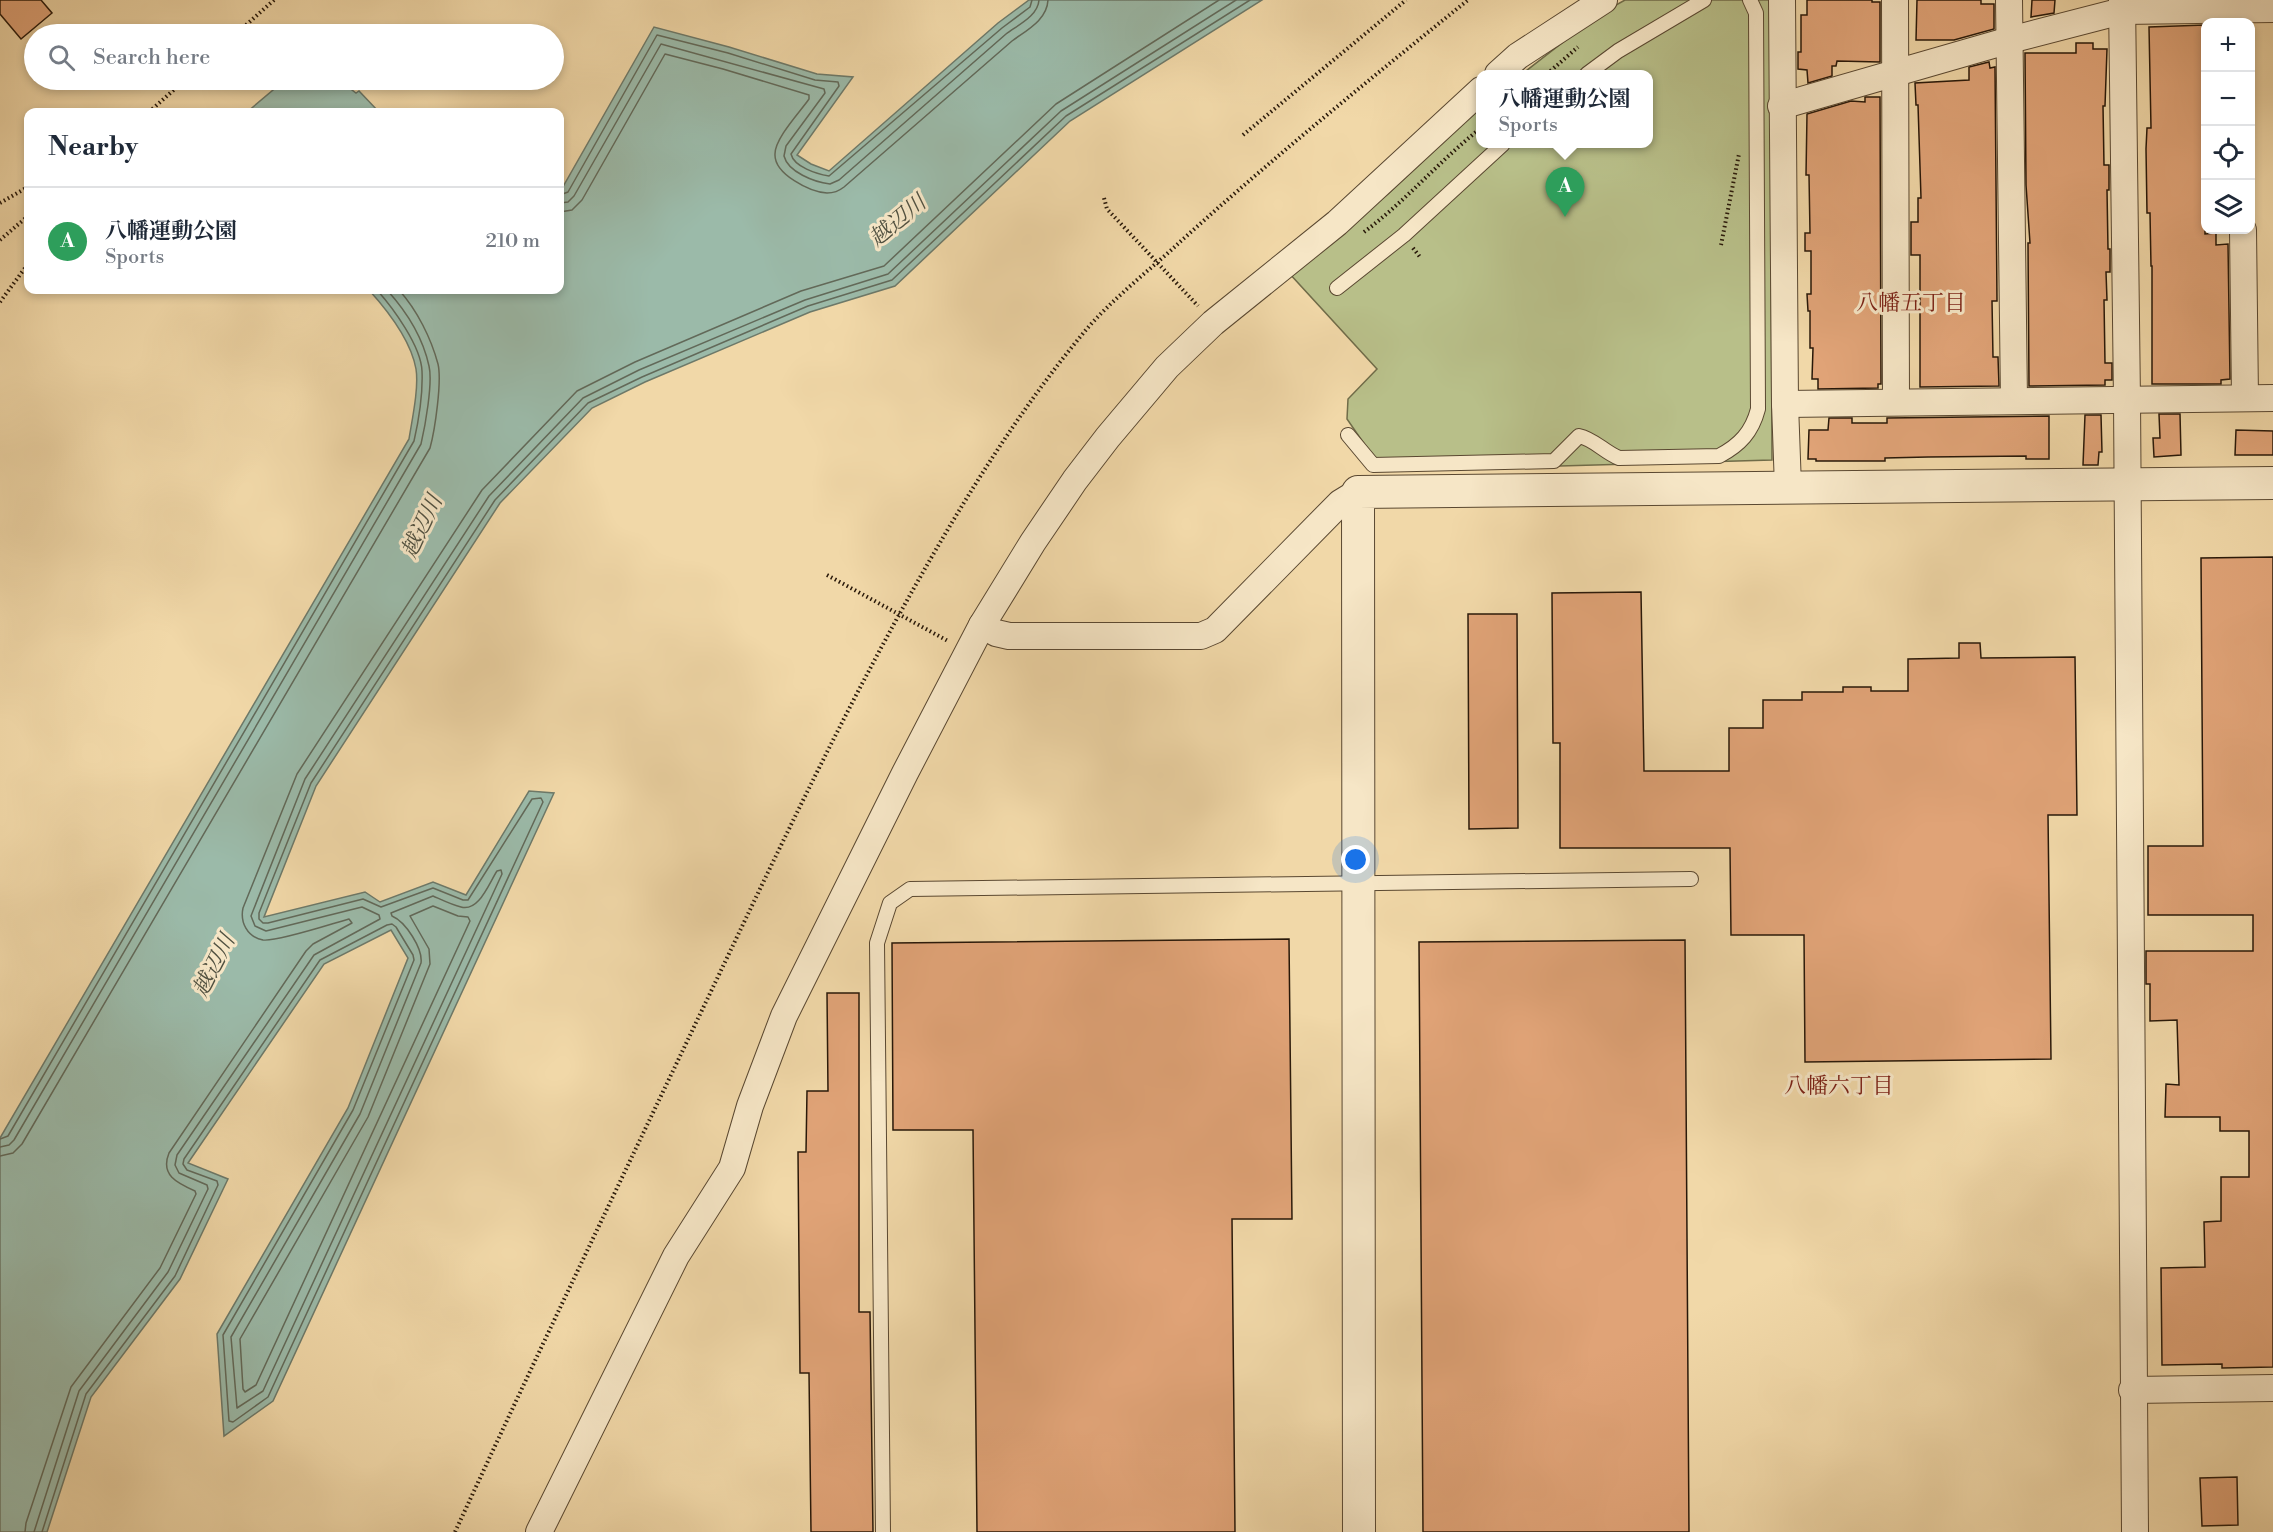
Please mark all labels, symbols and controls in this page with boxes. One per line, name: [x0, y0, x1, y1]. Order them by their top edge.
map controls: [2201, 18, 2255, 234]
button: +: [2201, 18, 2255, 72]
search box: [24, 24, 564, 90]
icon: search: [45, 41, 78, 74]
text: Search here: [93, 44, 210, 71]
popup: [1476, 70, 1653, 148]
button: −: [2201, 72, 2255, 126]
text: 八幡運動公園: [1498, 86, 1631, 113]
text: Sports: [1498, 113, 1558, 138]
button: locate: [2201, 126, 2255, 180]
text: Nearby: [48, 131, 138, 163]
pin: A: [1546, 168, 1584, 217]
button: layers: [2201, 180, 2255, 234]
water label: 越辺川: [864, 188, 933, 253]
text: 八幡運動公園: [105, 218, 237, 245]
text: A: [60, 229, 75, 254]
text: 210 m: [485, 229, 540, 254]
text: Sports: [105, 245, 164, 270]
district label: 八幡五丁目: [1856, 290, 1966, 317]
water label: 越辺川: [396, 489, 449, 562]
your location: [1341, 845, 1370, 874]
water label: 越辺川: [187, 928, 242, 1001]
district label: 八幡六丁目: [1784, 1073, 1894, 1100]

